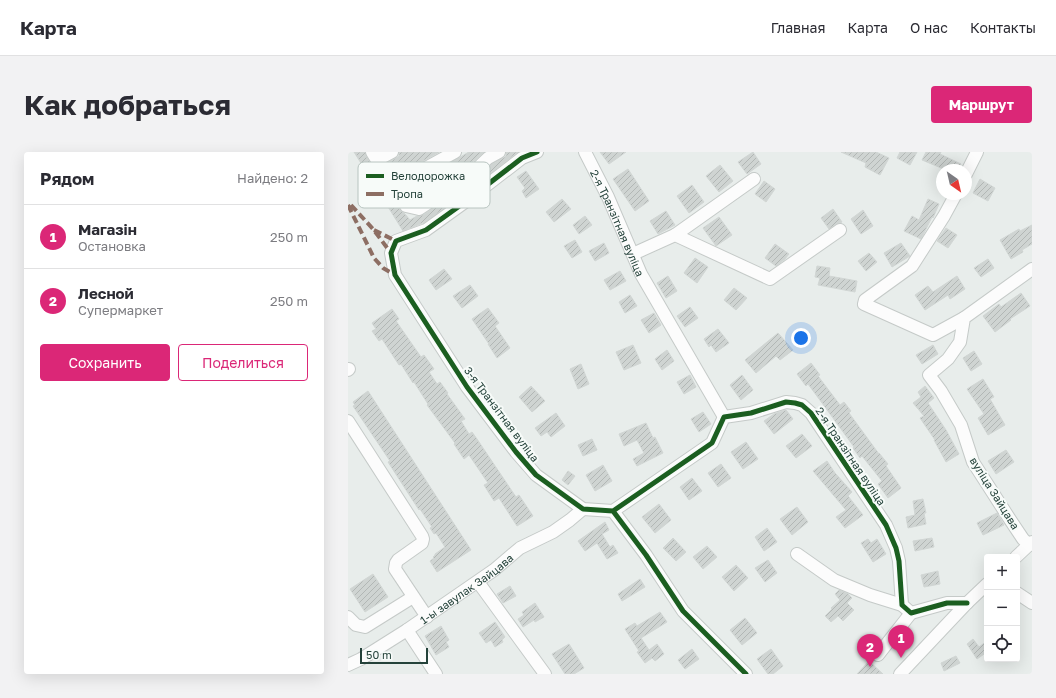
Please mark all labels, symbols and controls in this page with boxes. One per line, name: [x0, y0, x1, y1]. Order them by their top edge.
text: Карта: [20, 16, 77, 39]
text: Главная: [771, 19, 825, 36]
text: Карта: [847, 19, 888, 36]
text: О нас: [910, 19, 948, 36]
text: Контакты: [970, 19, 1036, 36]
button: Маршрут: [931, 86, 1032, 123]
text: Как добраться: [24, 88, 231, 121]
legend: [358, 162, 490, 208]
north arrow: [936, 164, 972, 200]
street label: 2-я Транзітная вуліца: [588, 167, 648, 278]
text: Рядом: [40, 168, 94, 189]
text: Велодорожка: [391, 169, 465, 182]
text: Найдено: 2: [237, 170, 308, 186]
text: Тропа: [391, 187, 423, 200]
text: Магазін: [78, 220, 137, 238]
text: 1: [50, 229, 56, 245]
text: 250 m: [270, 229, 308, 245]
text: Остановка: [78, 238, 146, 254]
text: Лесной: [78, 284, 134, 302]
text: 2: [49, 293, 57, 309]
text: 250 m: [270, 293, 308, 309]
text: Супермаркет: [78, 302, 163, 318]
your location: [791, 328, 811, 348]
button: Сохранить: [40, 344, 170, 381]
button: Поделиться: [178, 344, 308, 381]
street label: 3-я Транзітная вуліца: [462, 364, 542, 464]
street label: 2-я Транзітная вуліца: [813, 404, 889, 508]
street label: вуліца Зайцава: [968, 454, 1022, 532]
street label: 1-ы завулак Зайцава: [417, 551, 515, 626]
map controls: [984, 554, 1020, 662]
button: +: [984, 554, 1020, 590]
button: −: [984, 590, 1020, 626]
pin: 1: [888, 625, 914, 658]
button: locate: [984, 626, 1020, 662]
pin: 2: [857, 634, 883, 667]
scale bar: [360, 646, 428, 665]
text: 50 m: [366, 648, 392, 661]

